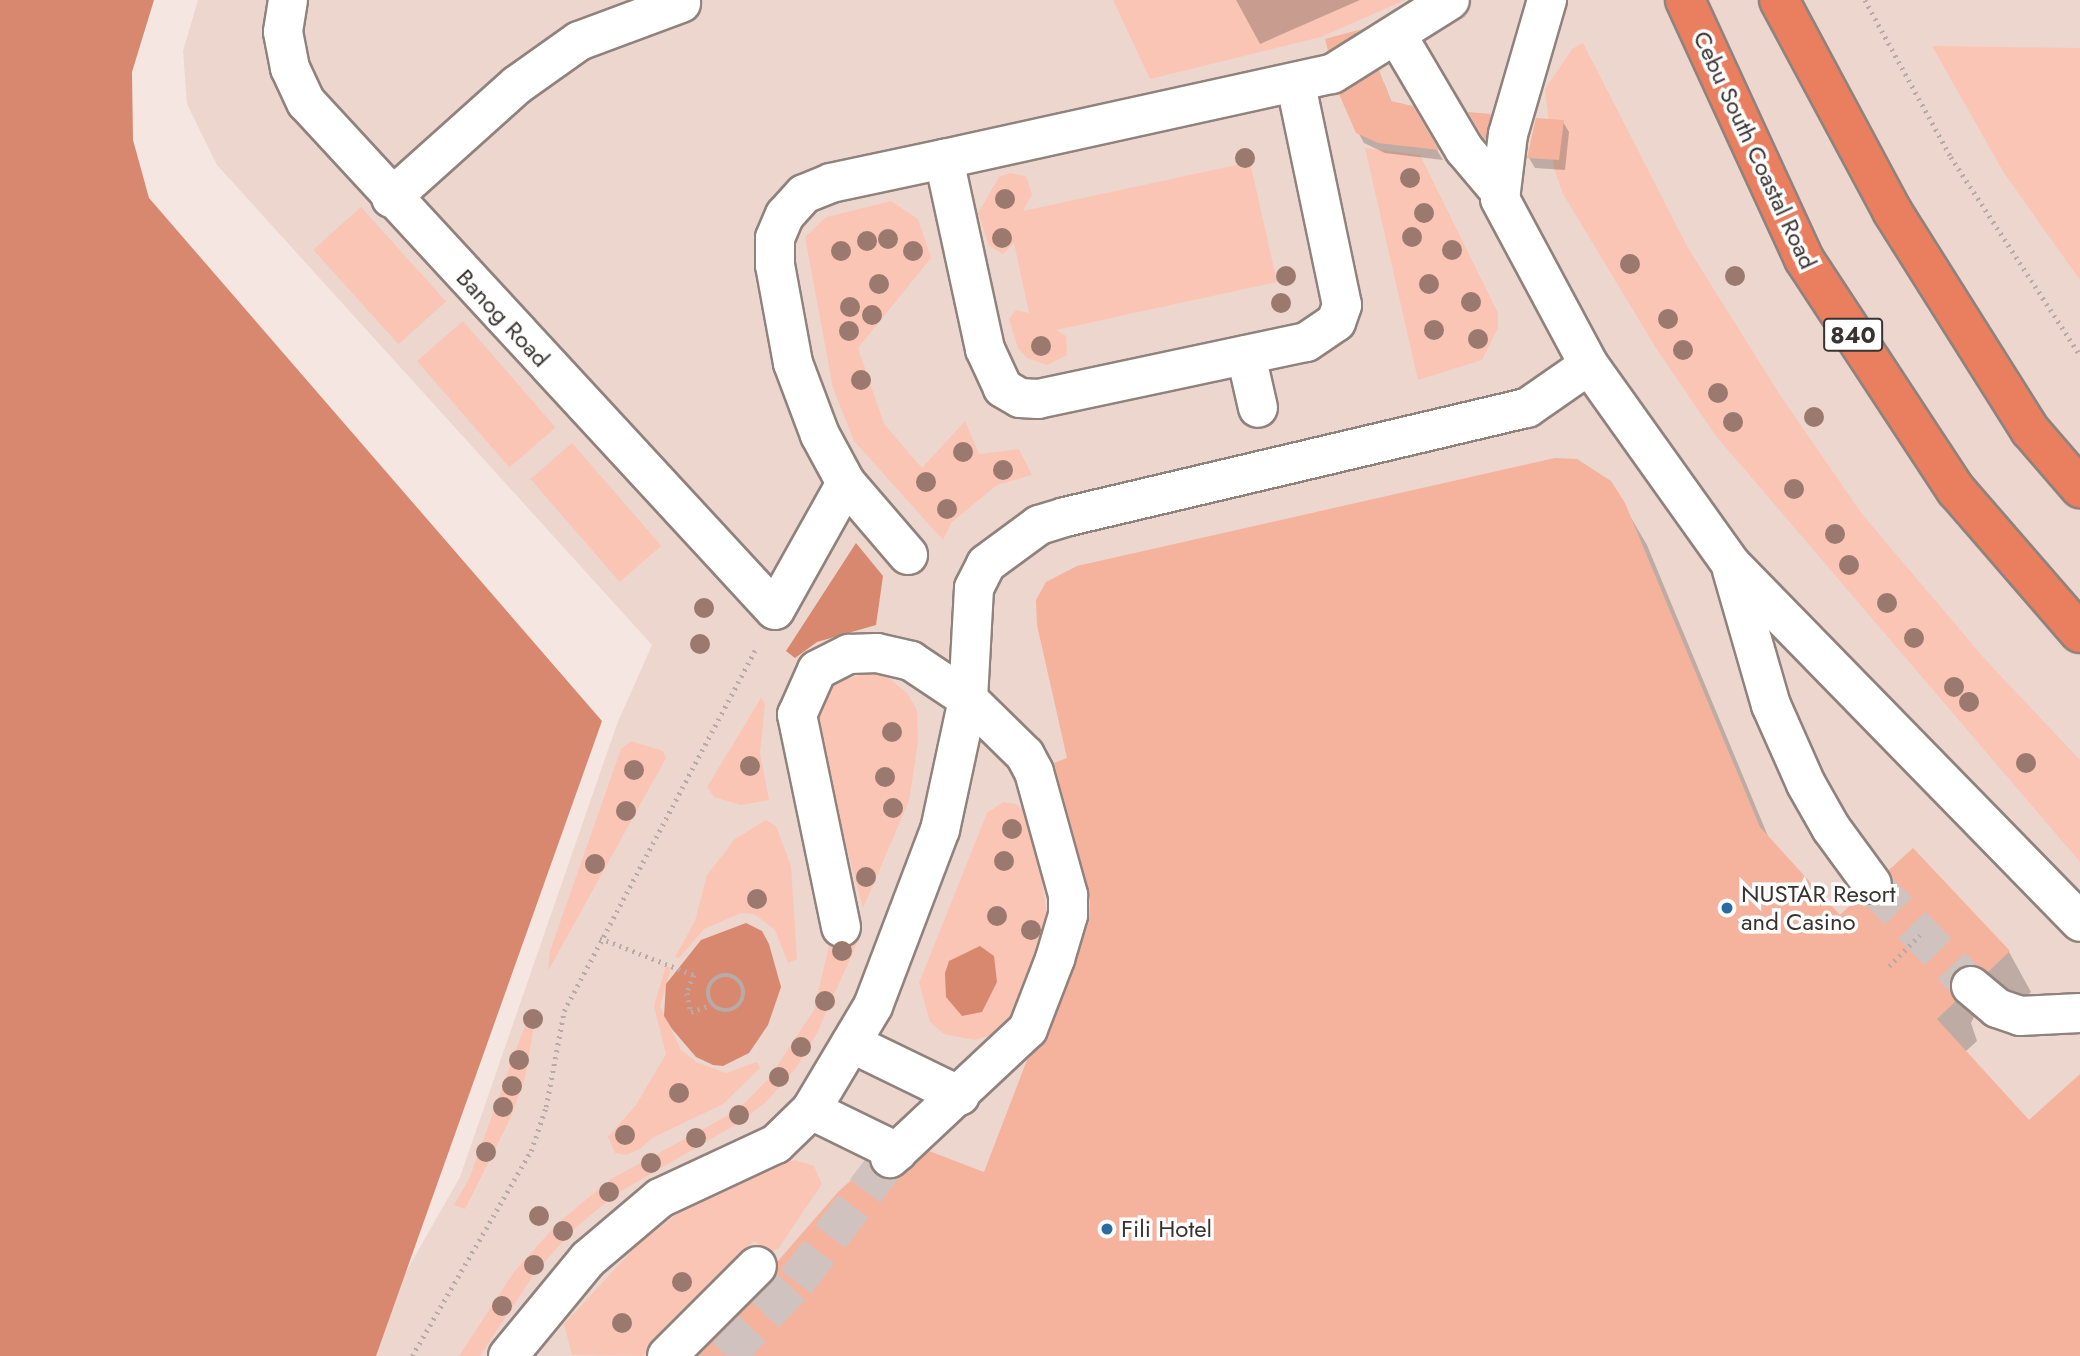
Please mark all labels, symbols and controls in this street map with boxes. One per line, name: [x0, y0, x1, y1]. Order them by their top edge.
street label: Cebu South Coastal Road: [1687, 26, 1823, 274]
street label: Banog Road: [450, 263, 556, 373]
road number: 840: [1822, 316, 1884, 354]
place label: NUSTAR Resort and Casino: [1741, 880, 1896, 936]
marker: NUSTAR Resort and Casino: [1719, 900, 1735, 916]
place label: Fili Hotel: [1121, 1215, 1212, 1243]
marker: Fili Hotel: [1099, 1221, 1115, 1237]

